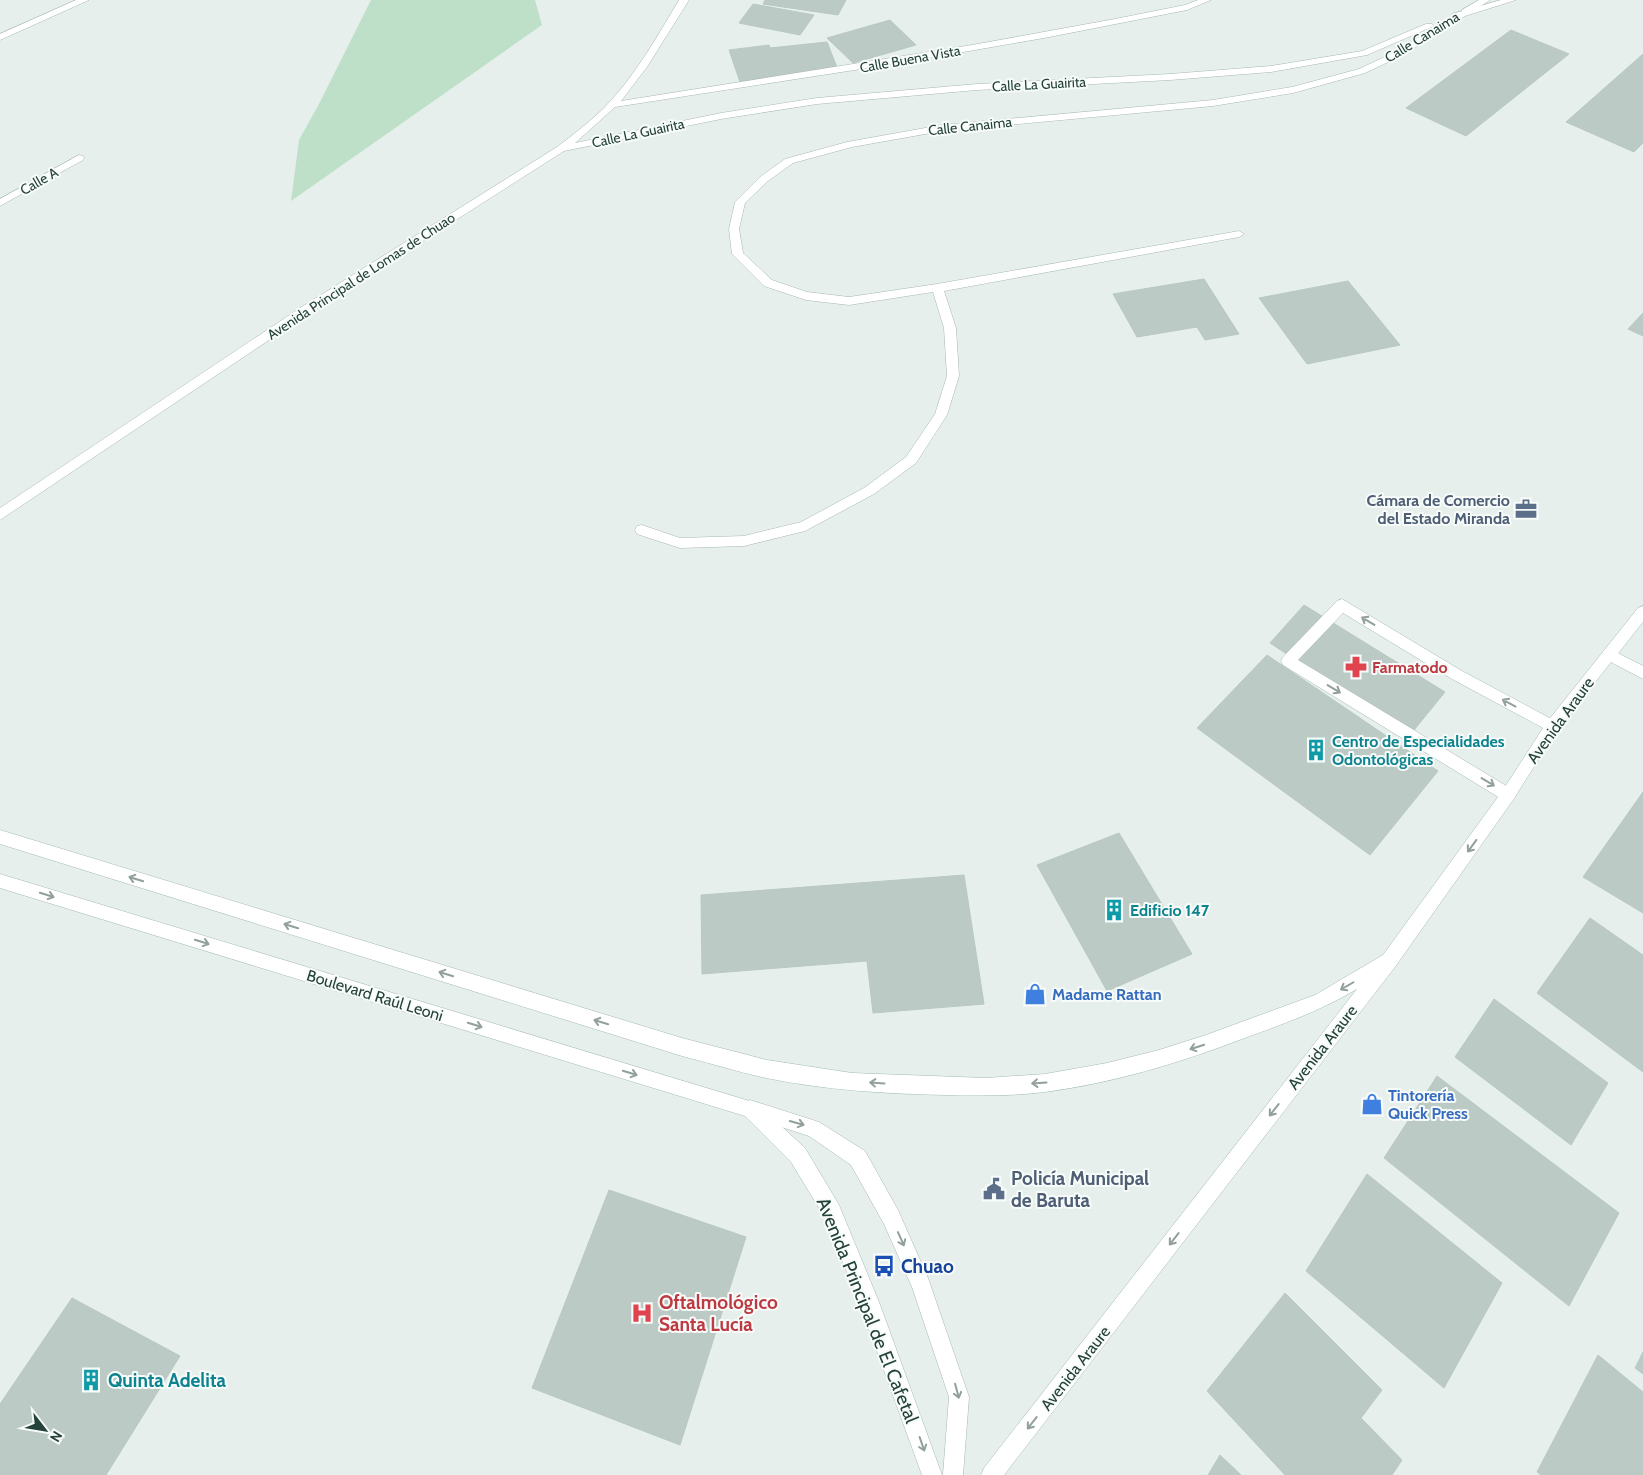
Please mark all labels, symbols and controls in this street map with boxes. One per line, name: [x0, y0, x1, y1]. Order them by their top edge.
street label: Calle Canaima: [1381, 7, 1463, 66]
street label: Calle Buena Vista: [858, 41, 962, 77]
street label: Calle La Guairita: [991, 73, 1087, 95]
street label: Calle Canaima: [927, 113, 1013, 139]
street label: Calle La Guairita: [590, 114, 686, 152]
street label: Calle A: [17, 163, 62, 199]
street label: Avenida Principal de Lomas de Chuao: [264, 208, 459, 344]
place label: Cámara de Comercio del Estado Miranda: [1366, 491, 1510, 528]
office icon: Cámara de Comercio del Estado Miranda: [1513, 496, 1539, 522]
one-way arrow: [1362, 616, 1376, 626]
pharmacy icon: Farmatodo: [1343, 654, 1369, 680]
place label: Farmatodo: [1372, 658, 1448, 677]
street label: Avenida Araure: [1523, 674, 1598, 767]
one-way arrow: [1326, 684, 1340, 694]
one-way arrow: [1502, 698, 1517, 707]
place label: Centro de Especialidades Odontológicas: [1332, 732, 1505, 769]
building icon: Centro de Especialidades Odontológicas: [1303, 737, 1329, 763]
one-way arrow: [1480, 778, 1494, 788]
one-way arrow: [1467, 839, 1477, 853]
one-way arrow: [128, 873, 144, 883]
one-way arrow: [38, 890, 54, 900]
building icon: Edificio 147: [1101, 897, 1127, 923]
place label: Edificio 147: [1130, 901, 1210, 920]
one-way arrow: [283, 921, 299, 931]
one-way arrow: [194, 938, 210, 948]
street label: Boulevard Raúl Leoni: [304, 966, 445, 1025]
one-way arrow: [439, 969, 455, 979]
shop icon: Madame Rattan: [1022, 981, 1048, 1007]
one-way arrow: [1341, 981, 1355, 991]
place label: Madame Rattan: [1052, 985, 1162, 1004]
street label: Avenida Araure: [1284, 1001, 1361, 1093]
one-way arrow: [594, 1017, 610, 1027]
one-way arrow: [466, 1021, 482, 1031]
one-way arrow: [1189, 1042, 1205, 1052]
one-way arrow: [622, 1068, 638, 1078]
one-way arrow: [869, 1079, 885, 1088]
one-way arrow: [1031, 1079, 1047, 1088]
place label: Tintorería Quick Press: [1388, 1086, 1468, 1123]
shop icon: Tintorería Quick Press: [1359, 1091, 1385, 1117]
one-way arrow: [1268, 1103, 1279, 1116]
one-way arrow: [788, 1119, 804, 1129]
place label: Policía Municipal de Baruta: [1011, 1167, 1149, 1212]
public building icon: Policía Municipal de Baruta: [981, 1176, 1007, 1202]
street label: Avenida Principal de El Cafetal: [812, 1194, 924, 1427]
one-way arrow: [897, 1231, 906, 1246]
one-way arrow: [1169, 1232, 1180, 1245]
bus stop icon: Chuao: [871, 1253, 897, 1279]
place label: Chuao: [901, 1255, 954, 1278]
place label: Oftalmológico Santa Lucía: [659, 1291, 778, 1336]
hospital icon: Oftalmológico Santa Lucía: [629, 1300, 655, 1326]
street label: Avenida Araure: [1037, 1322, 1114, 1414]
building icon: Quinta Adelita: [78, 1367, 104, 1393]
place label: Quinta Adelita: [108, 1369, 226, 1392]
one-way arrow: [953, 1383, 962, 1399]
north arrow: [20, 1405, 70, 1455]
one-way arrow: [1027, 1416, 1038, 1429]
text: N: [46, 1428, 66, 1446]
one-way arrow: [918, 1436, 927, 1451]

